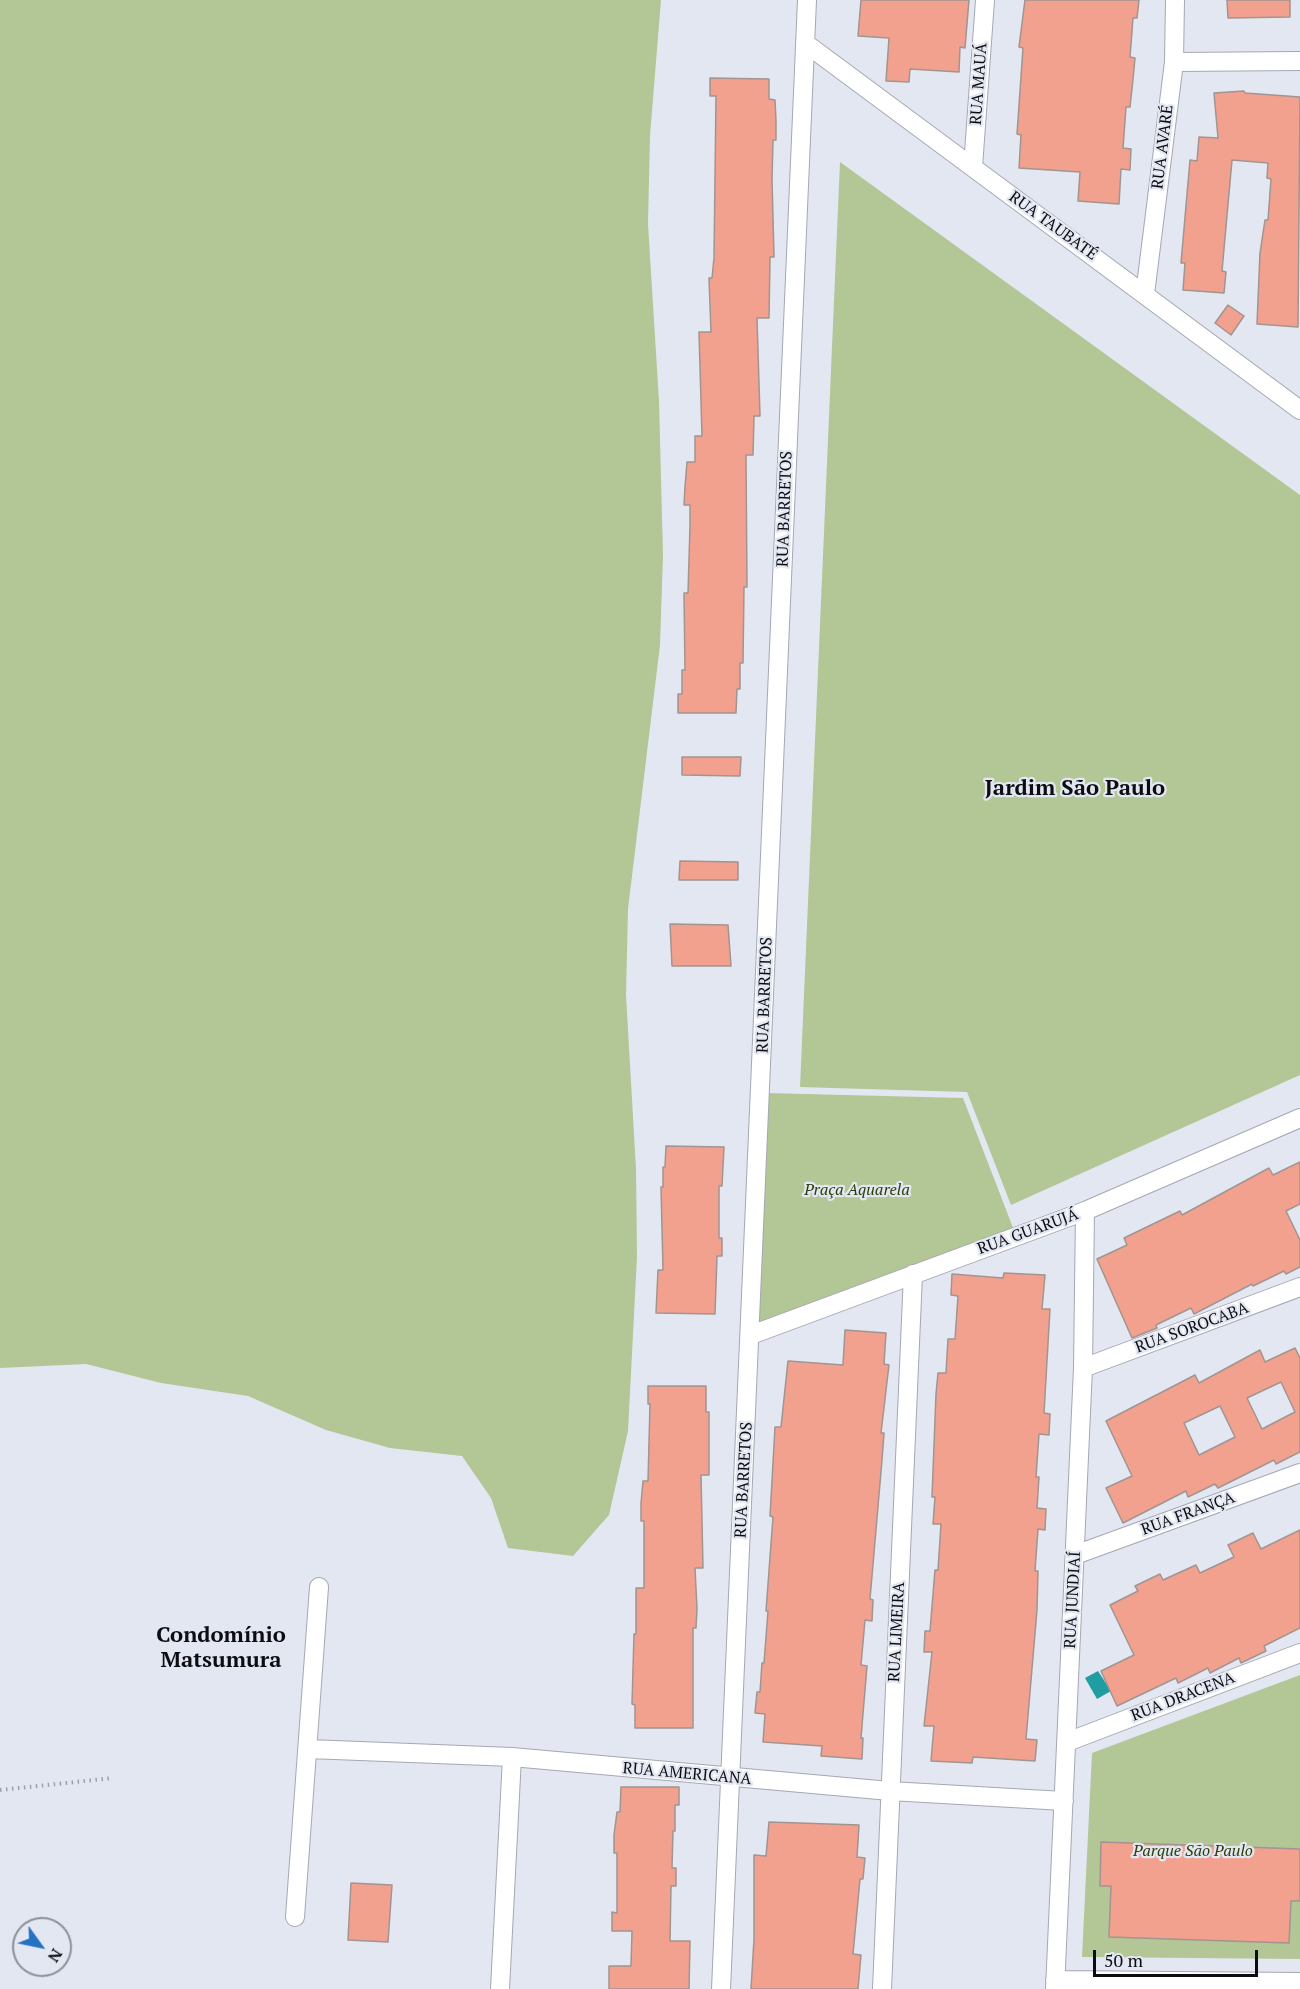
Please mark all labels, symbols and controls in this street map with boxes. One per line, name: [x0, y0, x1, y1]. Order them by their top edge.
street label: RUA MAUÁ: [967, 42, 991, 126]
street label: RUA AVARÉ: [1148, 104, 1178, 190]
street label: RUA TAUBATÉ: [1005, 187, 1101, 265]
street label: RUA BARRETOS: [773, 451, 797, 567]
district label: Jardim São Paulo: [985, 776, 1165, 802]
street label: RUA BARRETOS: [753, 937, 777, 1053]
park label: Praça Aquarela: [804, 1180, 910, 1200]
street label: RUA GUARUJÁ: [975, 1205, 1081, 1259]
street label: RUA SOROCABA: [1133, 1299, 1251, 1357]
street label: RUA BARRETOS: [731, 1421, 757, 1539]
street label: RUA FRANÇA: [1139, 1488, 1237, 1540]
street label: RUA JUNDIAÍ: [1061, 1551, 1085, 1649]
street label: RUA LIMEIRA: [885, 1582, 909, 1682]
district label: Condomínio Matsumura: [156, 1623, 286, 1675]
street label: RUA DRACENA: [1128, 1668, 1238, 1726]
street label: RUA AMERICANA: [622, 1759, 752, 1789]
park label: Parque São Paulo: [1133, 1841, 1253, 1861]
north arrow: [12, 1917, 72, 1977]
scale bar: [1096, 1938, 1261, 1976]
text: N: [43, 1945, 68, 1967]
text: 50 m: [1104, 1948, 1143, 1972]

